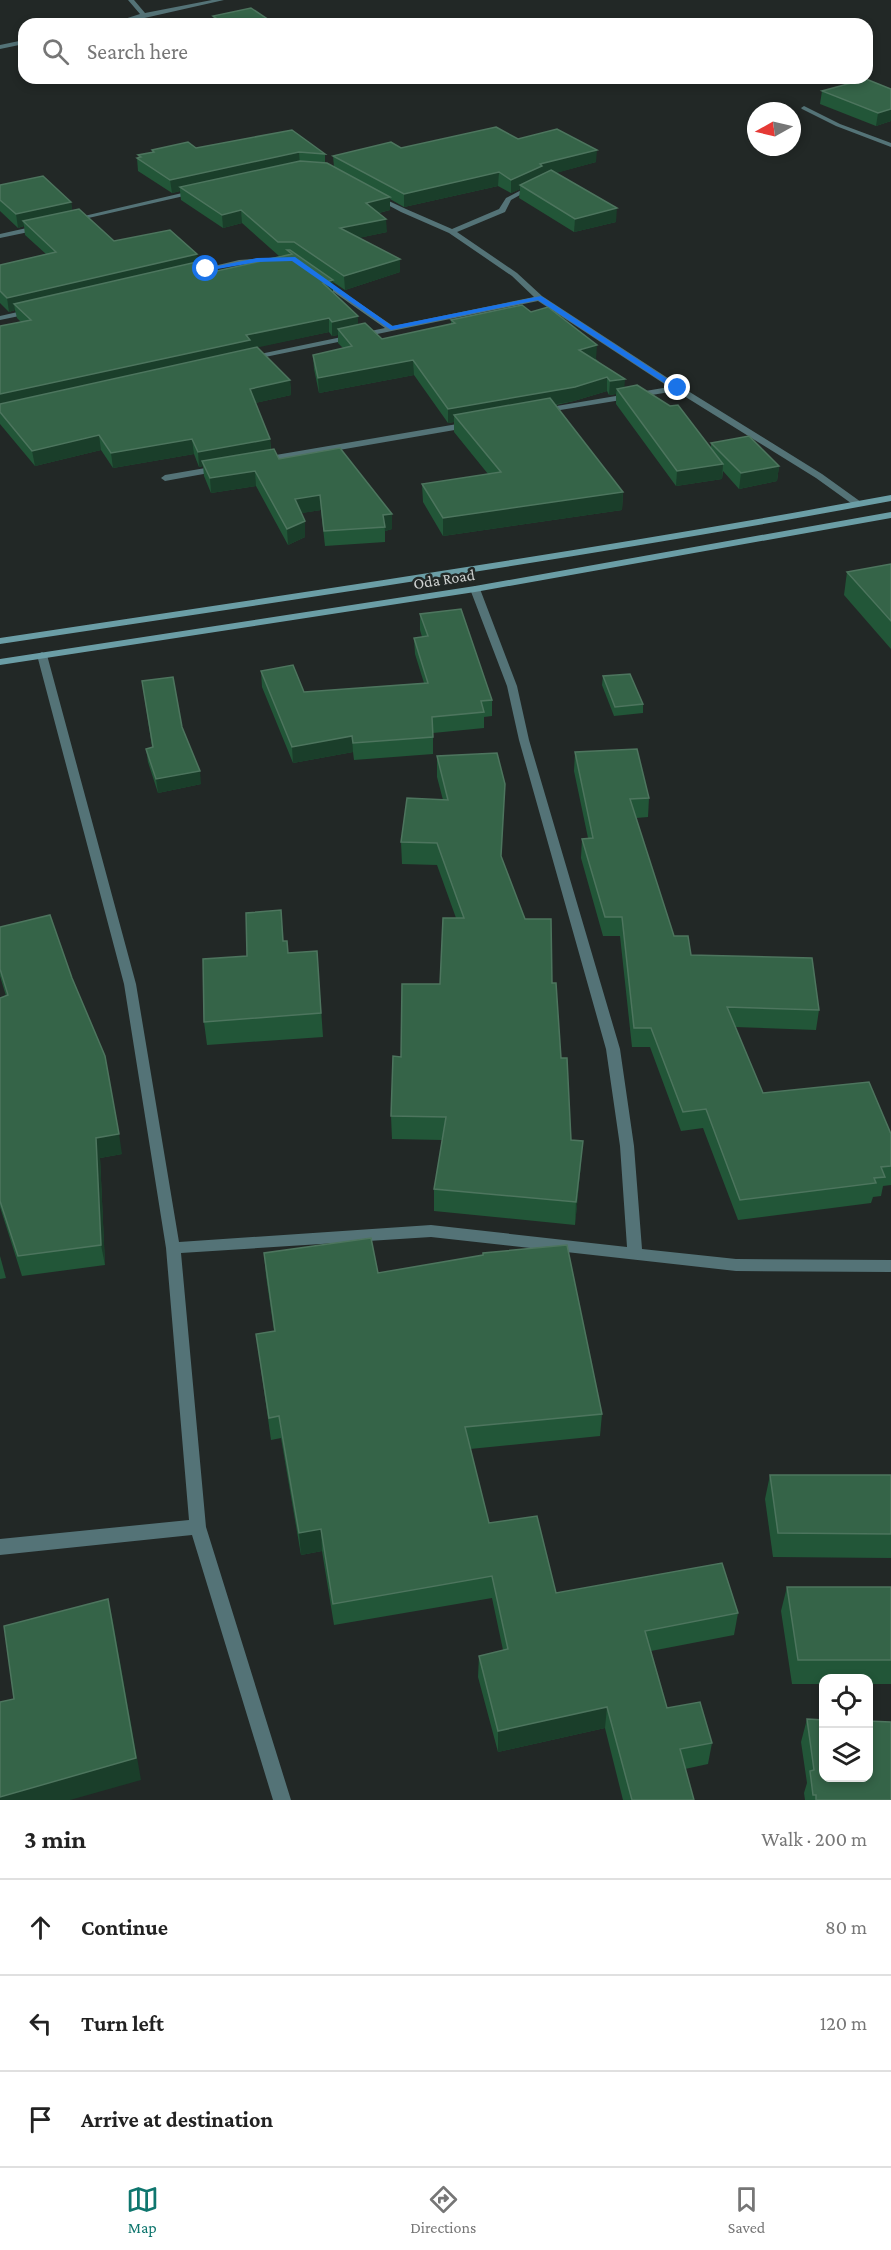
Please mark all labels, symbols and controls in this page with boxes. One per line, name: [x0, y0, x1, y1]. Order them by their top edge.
search box: [18, 18, 873, 84]
icon: search: [39, 35, 72, 68]
text: Search here: [87, 39, 188, 64]
north arrow: [747, 102, 801, 156]
route start: [192, 255, 218, 281]
route end: [664, 374, 690, 400]
street label: Oda Road: [412, 566, 477, 592]
map controls: [819, 1674, 873, 1782]
button: locate: [819, 1674, 873, 1728]
button: layers: [819, 1728, 873, 1782]
text: 3 min: [24, 1825, 86, 1854]
text: Walk · 200 m: [761, 1828, 867, 1850]
icon: ahead: [24, 1911, 57, 1944]
text: Continue: [81, 1915, 168, 1940]
text: 80 m: [825, 1916, 867, 1938]
icon: left: [24, 2007, 57, 2040]
text: Turn left: [81, 2011, 164, 2036]
text: 120 m: [820, 2012, 867, 2034]
icon: arrive: [24, 2103, 57, 2136]
text: Arrive at destination: [81, 2107, 273, 2132]
tab: Map: [126, 2183, 159, 2236]
tab: Directions: [410, 2183, 476, 2236]
tab: Saved: [728, 2183, 765, 2236]

